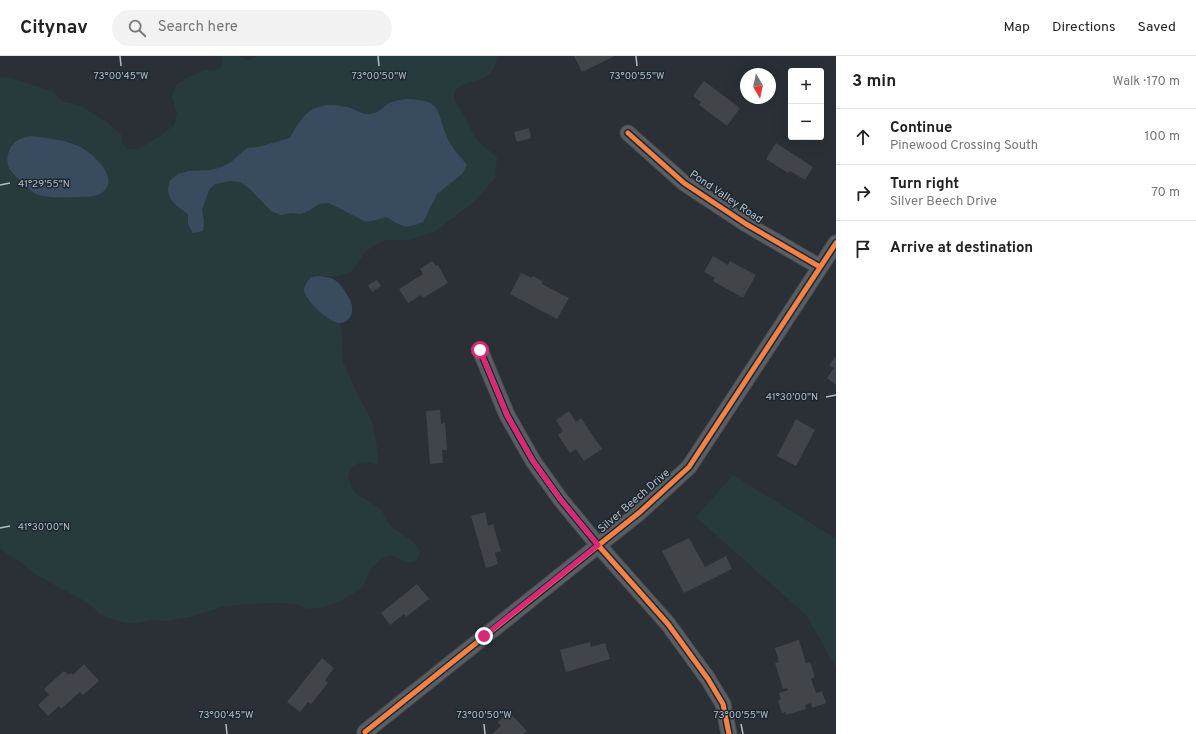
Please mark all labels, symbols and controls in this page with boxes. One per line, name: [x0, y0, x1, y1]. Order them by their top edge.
search box: [112, 10, 392, 46]
text: Citynav: [20, 16, 88, 40]
icon: search: [126, 17, 148, 39]
text: Search here: [158, 18, 238, 37]
text: Map: [1004, 19, 1030, 36]
text: Directions: [1052, 19, 1116, 36]
text: Saved: [1138, 19, 1176, 36]
north arrow: [740, 68, 776, 104]
map controls: [788, 68, 824, 140]
button: +: [788, 68, 824, 104]
text: 73°00'45"W: [94, 70, 148, 83]
text: 73°00'50"W: [351, 70, 407, 83]
text: 73°00'55"W: [610, 70, 664, 83]
text: 3 min: [852, 71, 896, 93]
text: Walk · 170 m: [1113, 74, 1180, 90]
button: −: [788, 104, 824, 140]
text: Continue: [890, 119, 952, 138]
icon: ahead: [852, 126, 874, 148]
text: 100 m: [1144, 129, 1180, 145]
text: Pinewood Crossing South: [890, 138, 1038, 154]
street label: Pond Valley Road: [687, 167, 765, 227]
text: Turn right: [890, 175, 959, 194]
text: 41°29'55"N: [18, 178, 70, 191]
icon: right: [852, 182, 874, 204]
text: 70 m: [1151, 185, 1180, 201]
text: Silver Beech Drive: [890, 194, 997, 210]
icon: arrive: [852, 238, 874, 260]
text: Arrive at destination: [890, 239, 1033, 258]
route start: [471, 341, 489, 359]
text: 41°30'00"N: [766, 391, 818, 404]
street label: Silver Beech Drive: [595, 466, 673, 536]
text: 41°30'00"N: [18, 521, 70, 534]
route end: [475, 627, 493, 645]
text: 73°00'45"W: [199, 709, 253, 722]
text: 73°00'50"W: [456, 709, 512, 722]
text: 73°00'55"W: [714, 709, 768, 722]

